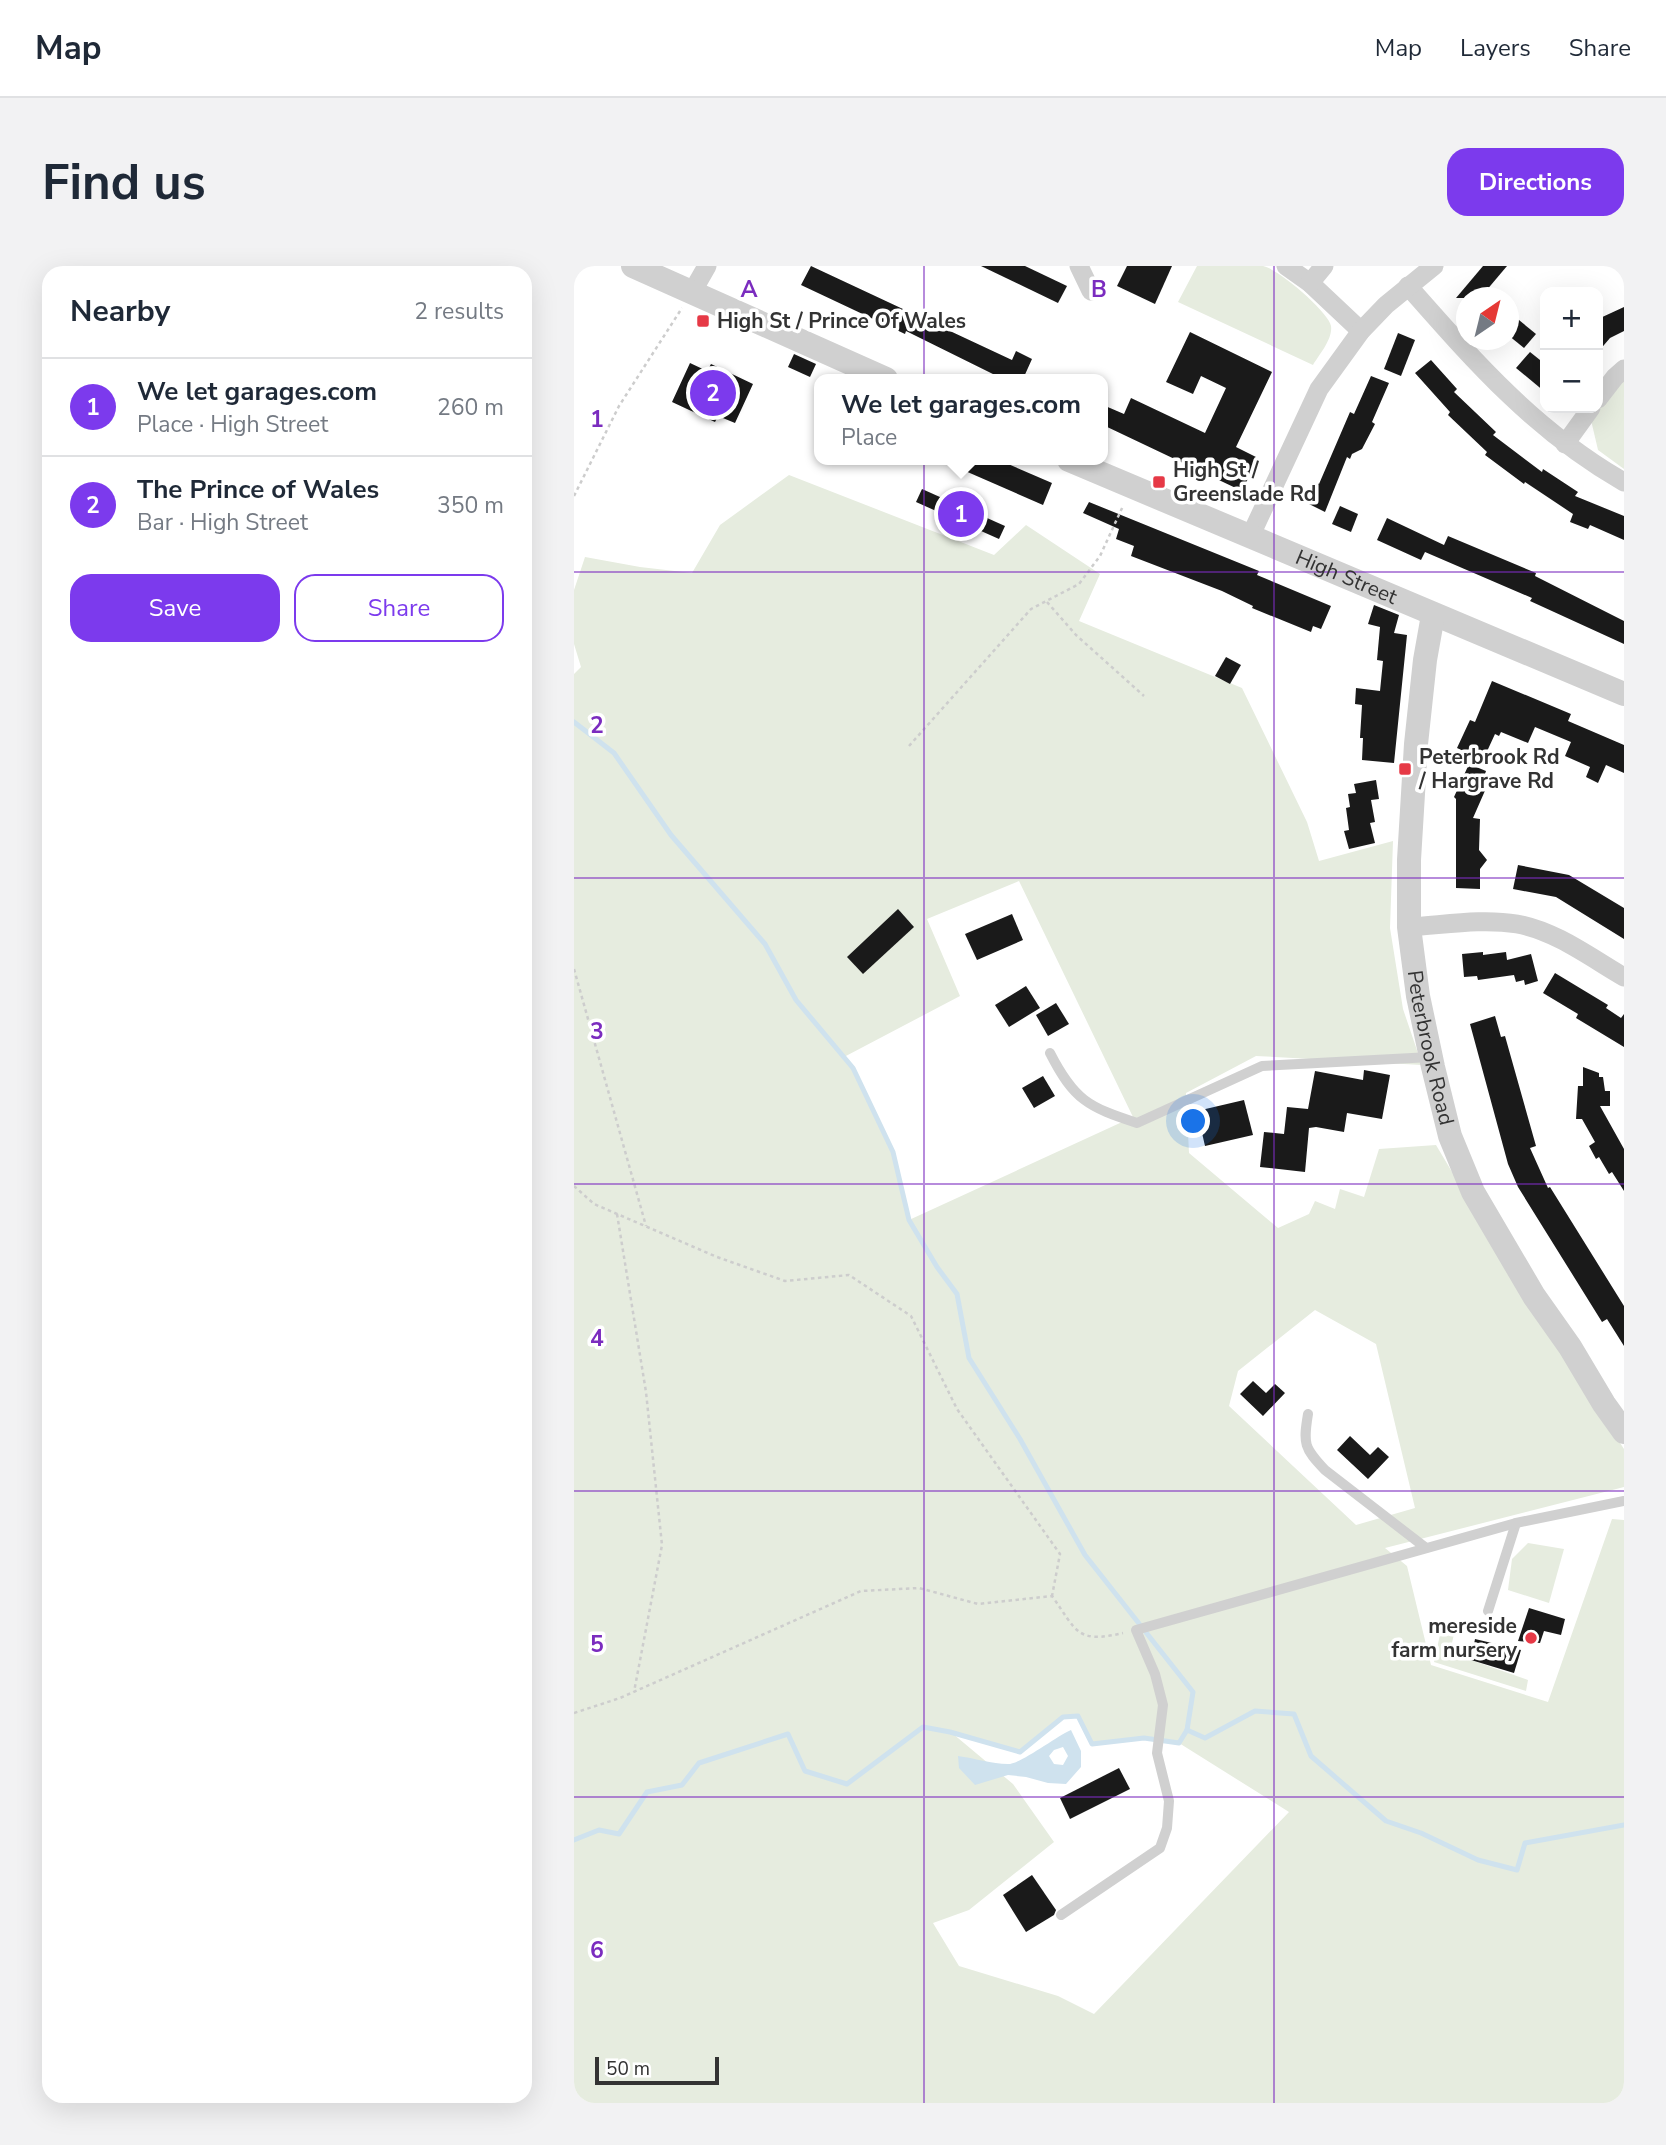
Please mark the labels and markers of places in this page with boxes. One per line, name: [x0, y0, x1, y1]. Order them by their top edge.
place label: High St / Prince Of Wales: [717, 307, 966, 335]
marker: High St / Prince Of Wales: [695, 313, 711, 329]
pin: 2: [690, 367, 736, 419]
place label: High St / Greenslade Rd: [1173, 456, 1316, 508]
marker: High St / Greenslade Rd: [1151, 474, 1167, 490]
pin: 1: [938, 488, 984, 540]
place label: Peterbrook Rd / Hargrave Rd: [1418, 743, 1560, 795]
marker: Peterbrook Rd / Hargrave Rd: [1397, 761, 1413, 777]
place label: mereside farm nursery: [1392, 1612, 1518, 1664]
marker: mereside farm nursery: [1523, 1630, 1539, 1646]

